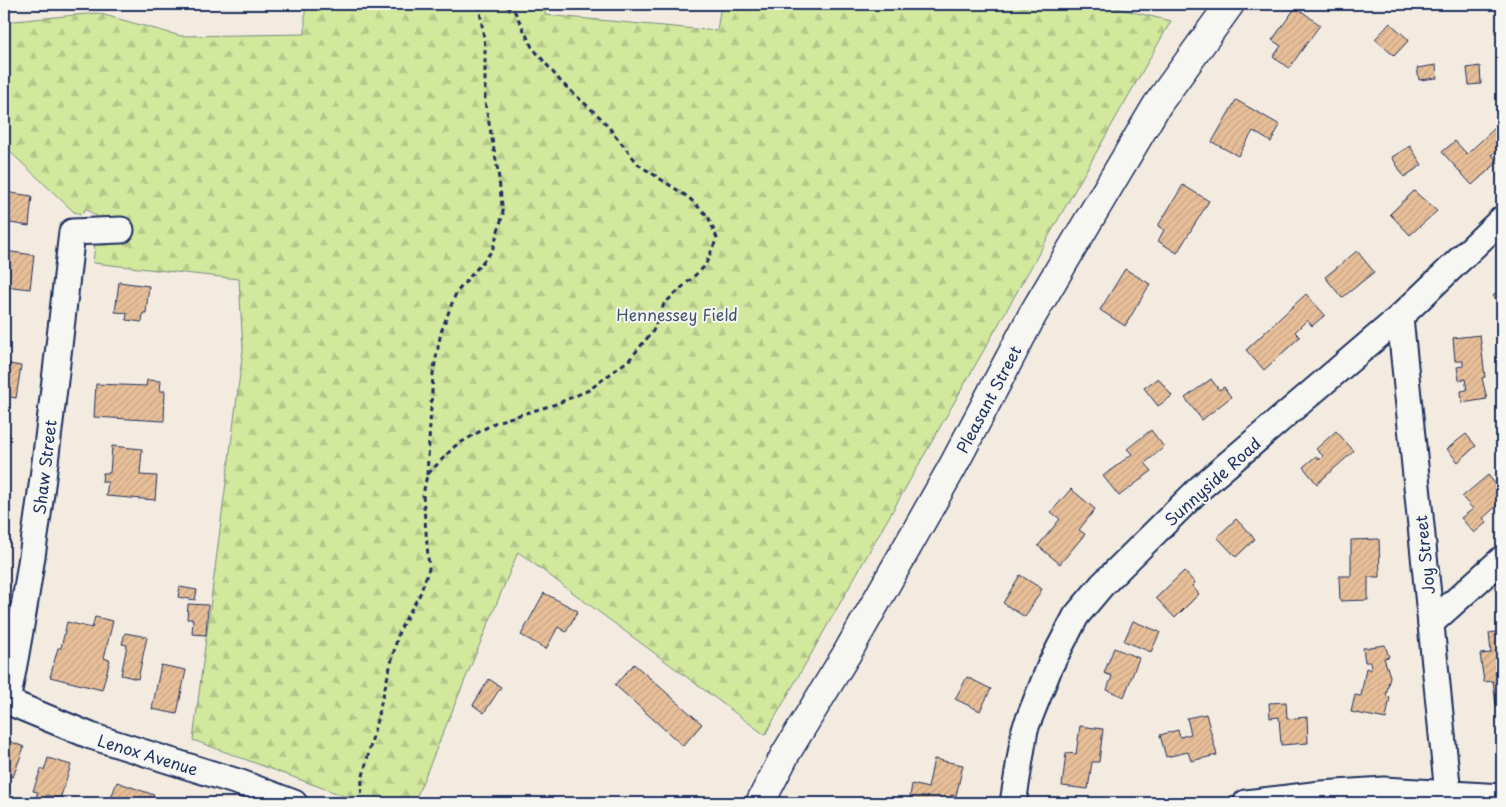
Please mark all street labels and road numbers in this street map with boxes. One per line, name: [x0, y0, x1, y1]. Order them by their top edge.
street label: Pleasant Street: [950, 340, 1027, 457]
street label: Shaw Street: [26, 418, 62, 516]
street label: Sunnyside Road: [1158, 431, 1266, 531]
street label: Joy Street: [1408, 514, 1440, 596]
street label: Lenox Avenue: [95, 727, 201, 781]

